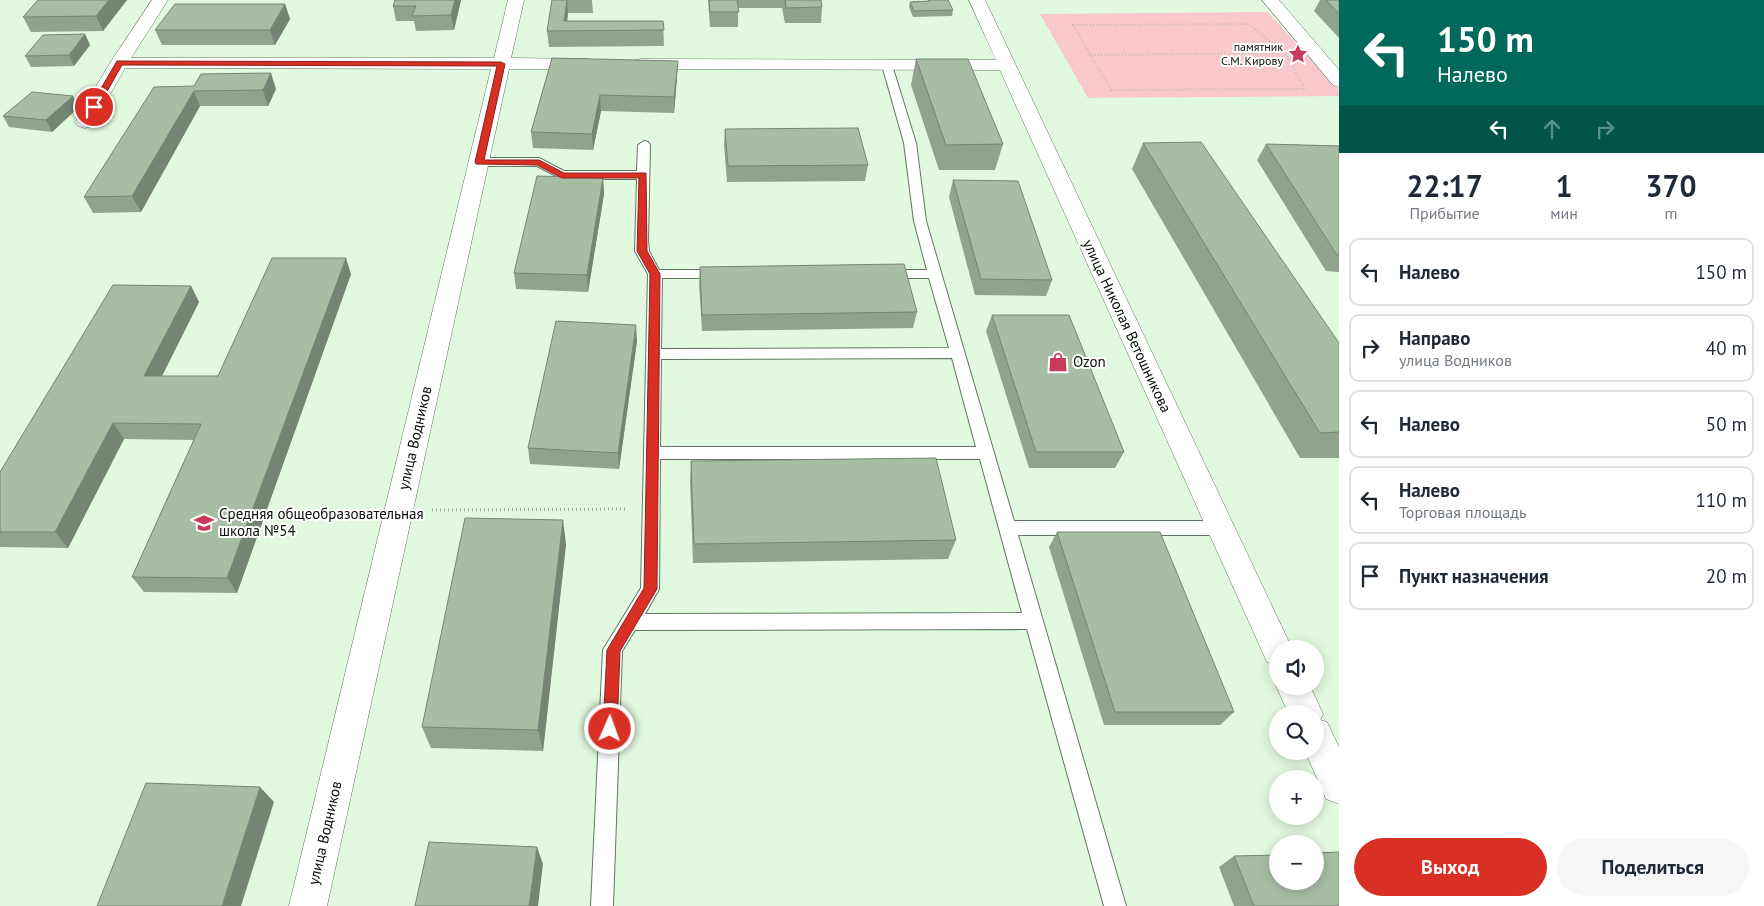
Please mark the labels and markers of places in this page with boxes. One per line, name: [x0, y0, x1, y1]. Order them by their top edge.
place label: памятник С.М. Кирову: [1221, 39, 1283, 68]
place icon: памятник С.М. Кирову: [1287, 43, 1309, 65]
pin: [73, 86, 115, 128]
shop icon: Ozon: [1047, 351, 1069, 373]
place label: Ozon: [1073, 352, 1106, 371]
place label: Средняя общеобразовательная школа №54: [219, 504, 424, 540]
school or university icon: Средняя общеобразовательная школа №54: [193, 512, 215, 534]

